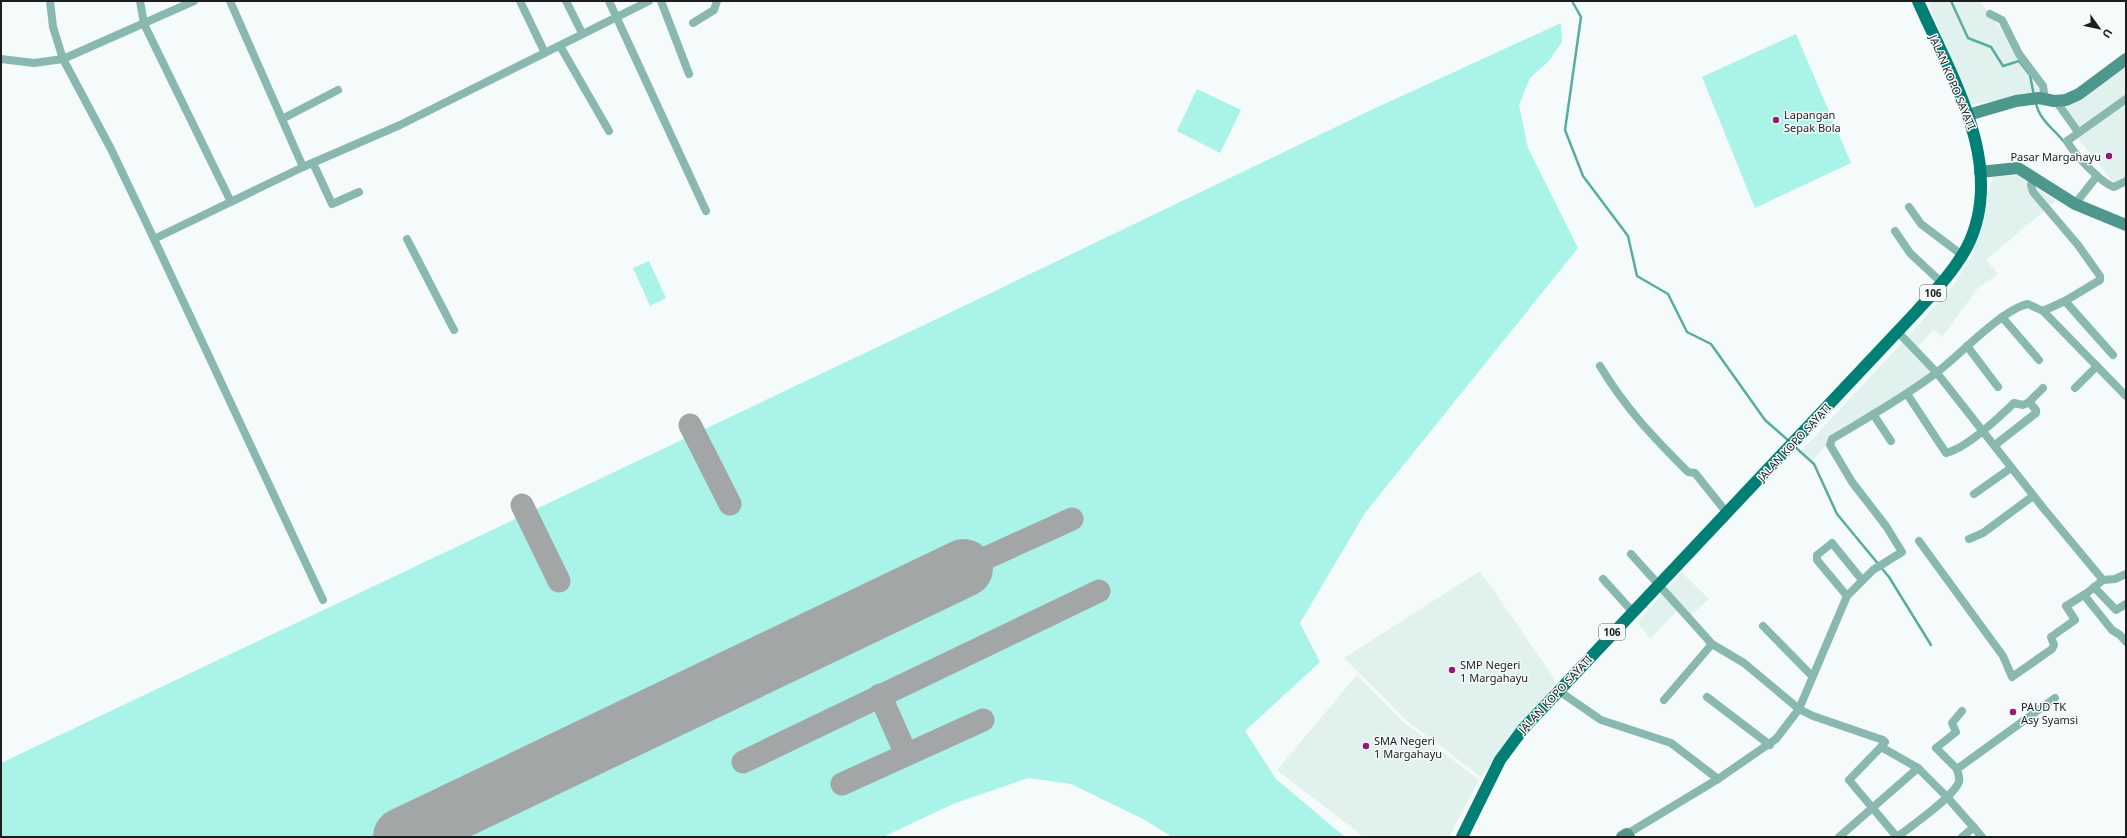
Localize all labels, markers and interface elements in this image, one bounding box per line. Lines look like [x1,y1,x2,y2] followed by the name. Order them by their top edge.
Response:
[2079,8,2119,48] north arrow
[2099,26,2116,41] text: U
[1926,31,1980,132] street label: JALAN KOPO SAYATI
[1784,107,1841,135] place label: Lapangan Sepak Bola
[1771,115,1781,125] marker: Lapangan Sepak Bola
[2010,149,2101,164] place label: Pasar Margahayu
[2104,151,2114,161] marker: Pasar Margahayu
[1920,285,1946,301] road number: 106
[1753,400,1834,485] street label: JALAN KOPO SAYATI
[1599,624,1625,640] road number: 106
[1514,652,1595,737] street label: JALAN KOPO SAYATI
[1460,657,1528,685] place label: SMP Negeri 1 Margahayu
[1447,665,1457,675] marker: SMP Negeri 1 Margahayu
[2021,699,2078,727] place label: PAUD TK Asy Syamsi
[2008,707,2018,717] marker: PAUD TK Asy Syamsi
[1374,733,1442,761] place label: SMA Negeri 1 Margahayu
[1361,741,1371,751] marker: SMA Negeri 1 Margahayu

